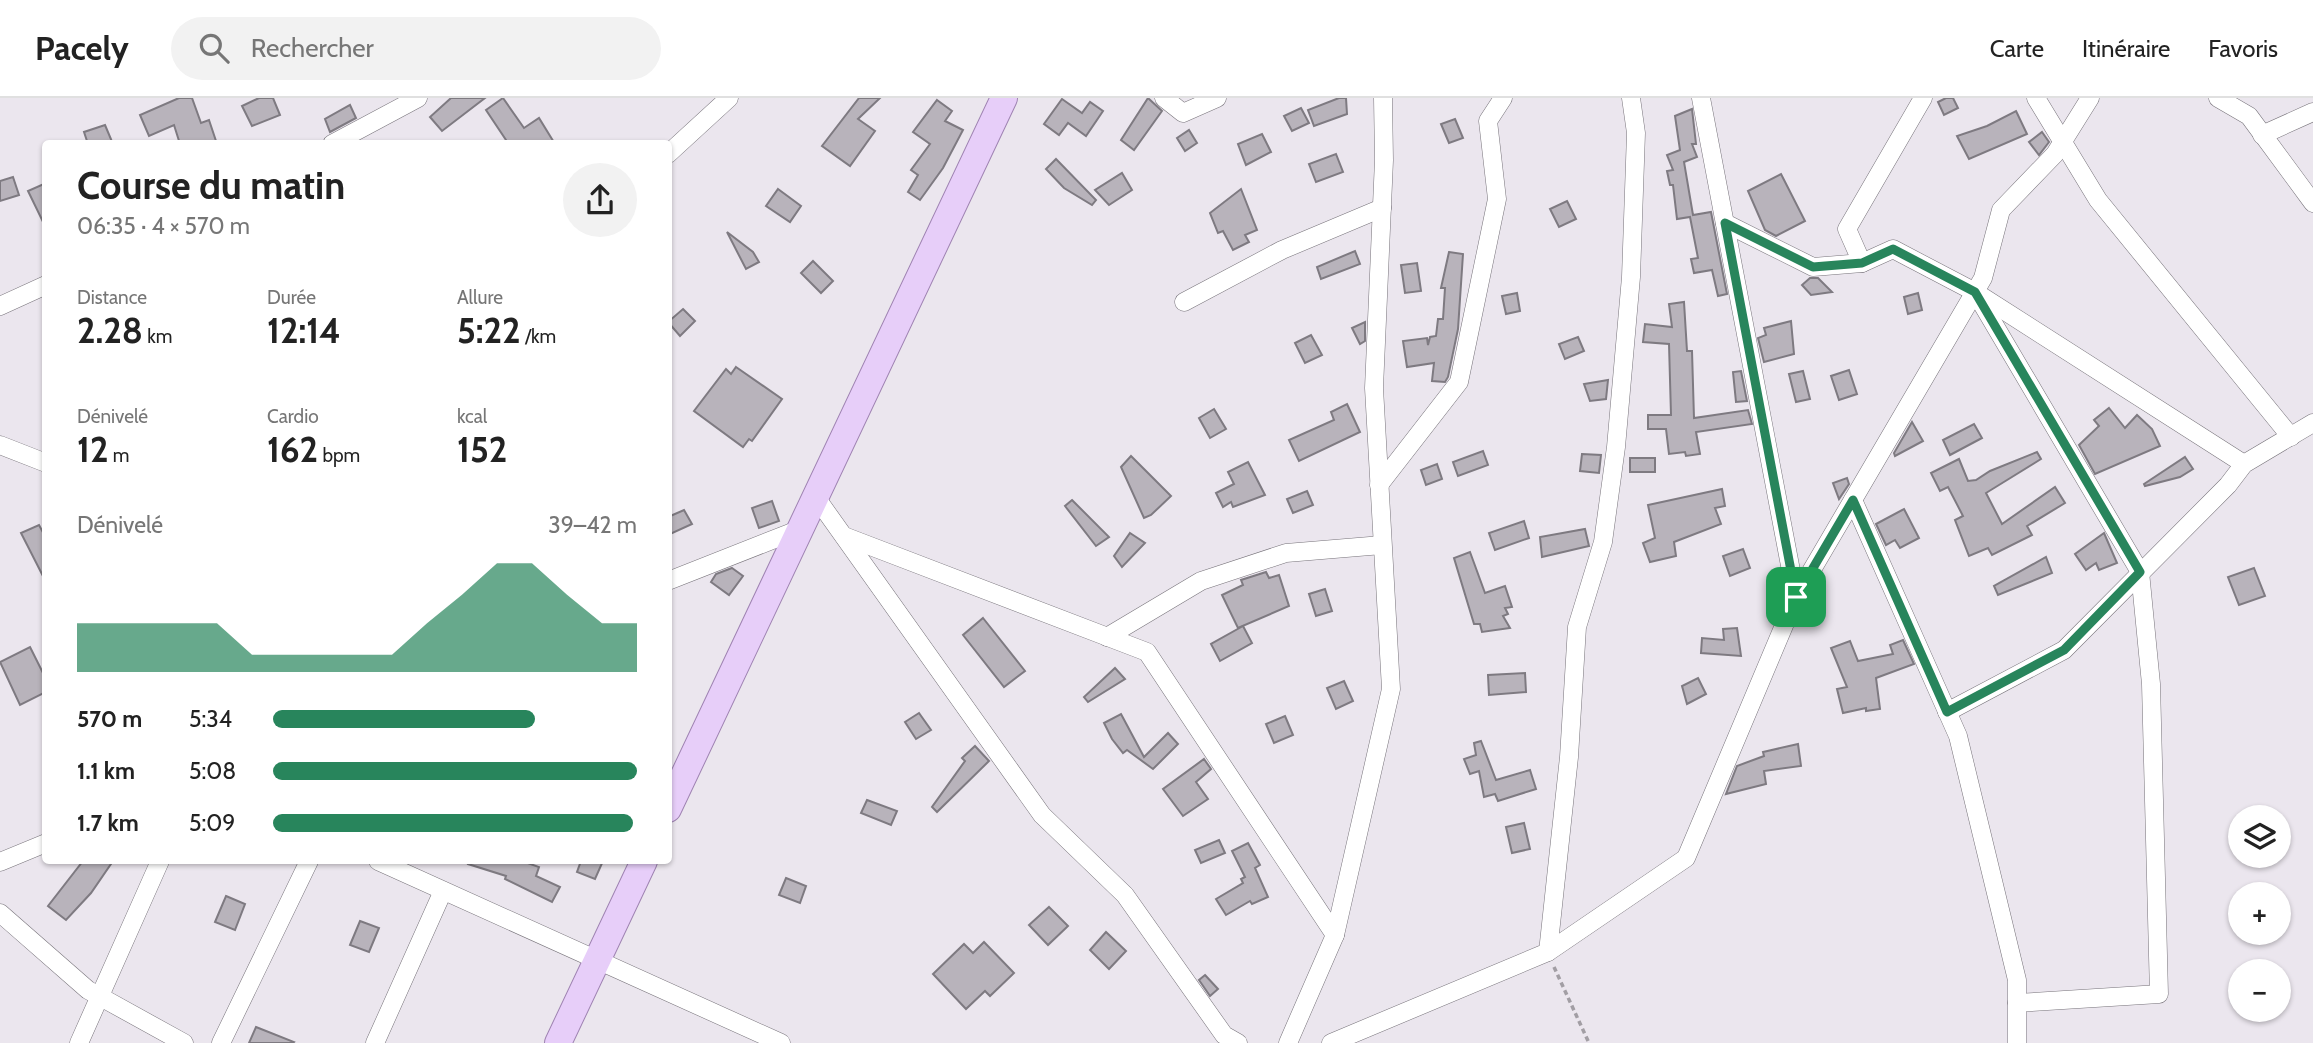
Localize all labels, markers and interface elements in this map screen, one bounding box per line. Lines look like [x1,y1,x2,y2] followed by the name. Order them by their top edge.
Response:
[171,17,661,80] search box
[35,28,129,68] text: Pacely
[195,29,233,67] icon: search
[251,32,374,64] text: Rechercher
[1990,34,2044,63] text: Carte
[2082,34,2170,63] text: Itinéraire
[2208,34,2278,63] text: Favoris
[77,162,345,209] text: Course du matin
[563,163,637,237] button: share
[77,212,250,240] text: 06:35 · 4 × 570 m
[77,286,147,309] text: Distance
[267,286,316,309] text: Durée
[457,286,503,309] text: Allure
[77,309,143,352] text: 2.28
[267,309,341,352] text: 12:14
[457,309,521,352] text: 5:22
[143,325,172,348] text: km
[521,325,556,348] text: /km
[77,405,148,428] text: Dénivelé
[267,405,319,428] text: Cardio
[457,405,487,428] text: kcal
[77,428,108,471] text: 12
[267,428,318,471] text: 162
[457,428,507,471] text: 152
[108,444,129,467] text: m
[318,444,360,467] text: bpm
[77,511,163,539] text: Dénivelé
[548,511,637,539] text: 39–42 m
[1766,567,1826,627] pin
[1777,578,1815,616] icon: arrive
[77,705,142,733] text: 570 m
[189,705,232,733] text: 5:34
[77,757,135,785] text: 1.1 km
[189,757,236,785] text: 5:08
[2228,805,2291,1022] map controls
[2228,805,2291,868] button: layers
[77,809,139,837] text: 1.7 km
[189,809,235,837] text: 5:09
[2228,882,2291,945] button: +
[2228,959,2291,1022] button: −

